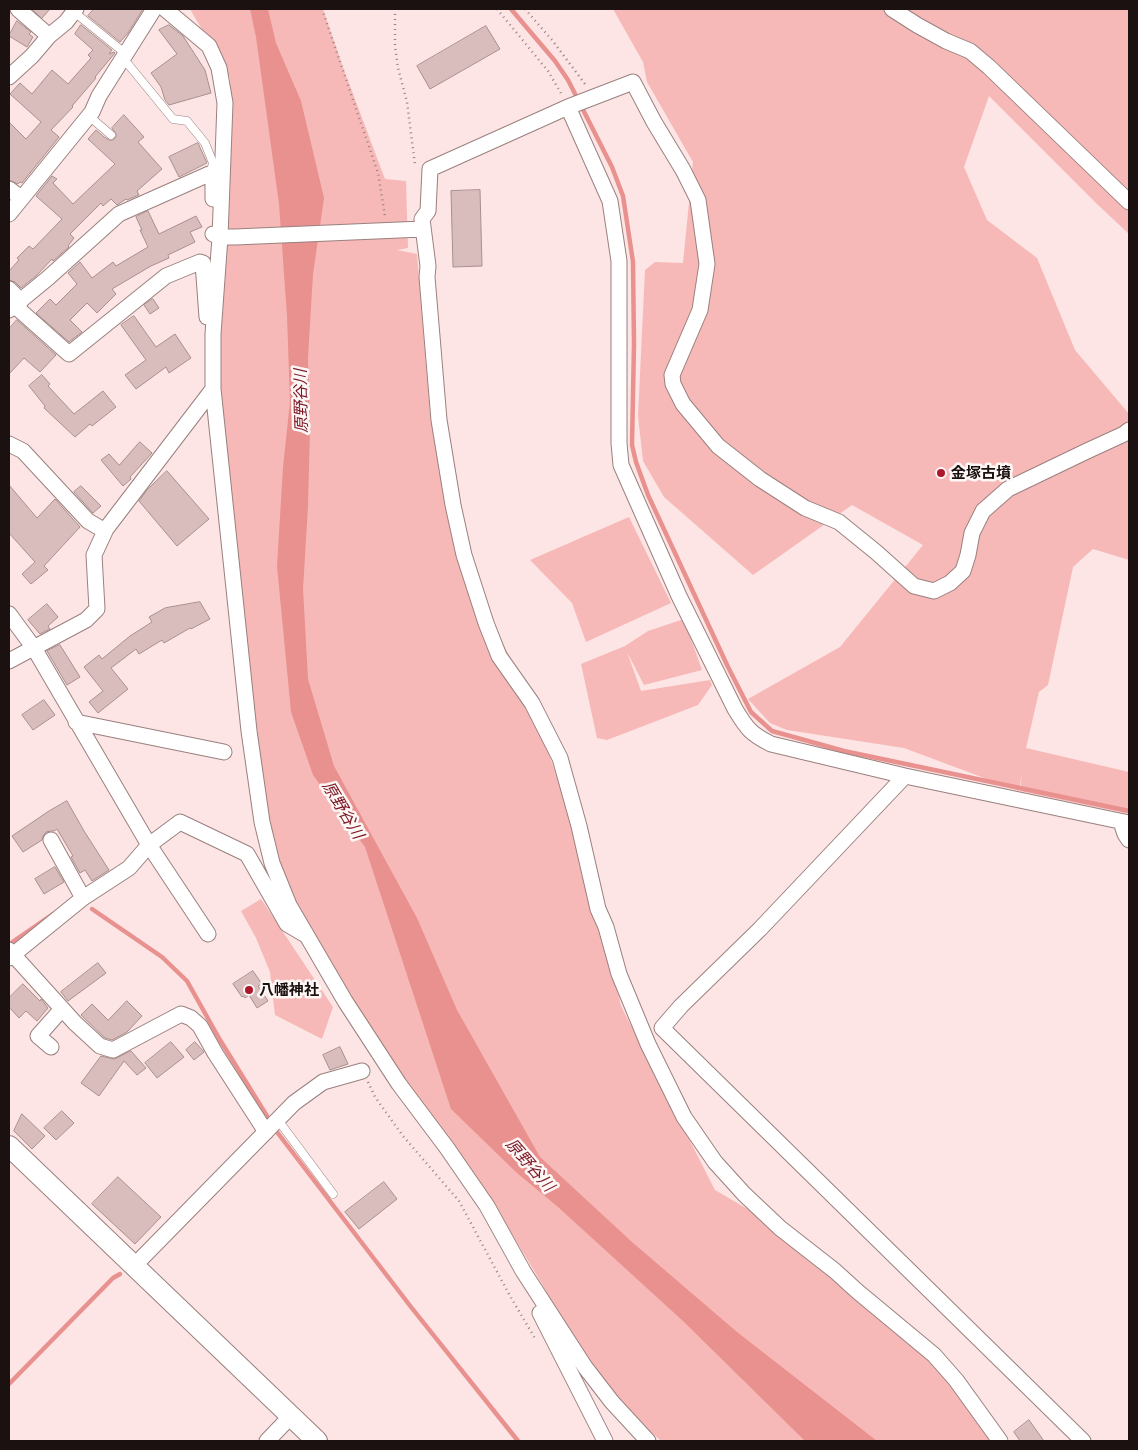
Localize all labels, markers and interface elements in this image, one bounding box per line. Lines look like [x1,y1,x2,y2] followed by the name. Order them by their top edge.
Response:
[291,369,311,433] water label: 原野谷川
[951,464,1011,482] place label: 金塚古墳
[935,467,947,479] marker: 金塚古墳
[318,778,368,842] water label: 原野谷川
[259,981,319,999] place label: 八幡神社
[243,984,255,996] marker: 八幡神社
[502,1135,558,1195] water label: 原野谷川

